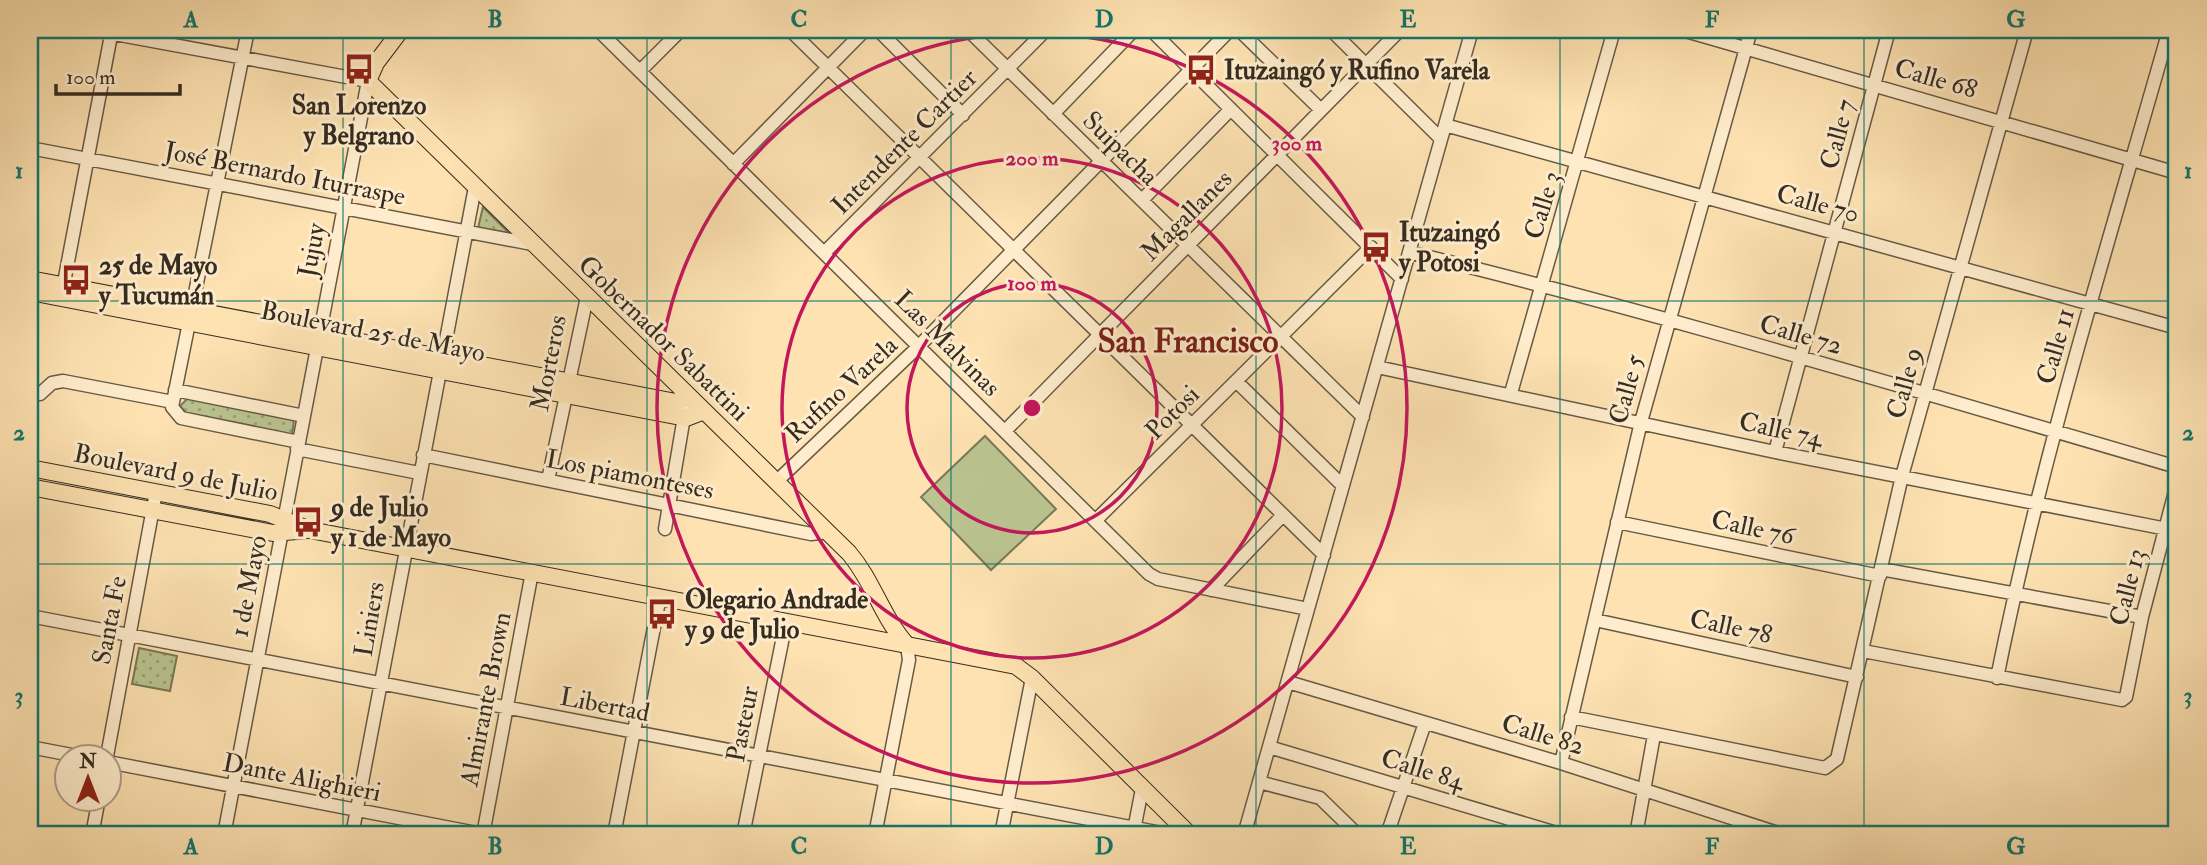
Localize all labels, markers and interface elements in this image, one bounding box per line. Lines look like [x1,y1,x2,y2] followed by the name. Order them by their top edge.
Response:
[183,5,199,34] text: A
[487,5,503,34] text: B
[791,5,807,34] text: C
[1095,5,1113,34] text: D
[1400,5,1417,34] text: E
[1705,5,1720,34] text: F
[2006,5,2026,34] text: G
[56,52,180,96] scale bar
[342,52,376,86] bus stop icon: San Lorenzo y Belgrano
[1891,52,1981,106] street label: Calle 68
[1184,53,1218,87] bus stop icon: Ituzaingó y Rufino Varela
[1224,55,1491,88] place label: Ituzaingó y Rufino Varela
[825,62,985,221] street label: Intendente Cartier
[66,64,116,91] text: 100 m
[292,90,427,153] place label: San Lorenzo y Belgrano
[1813,96,1863,173] street label: Calle 7
[1075,105,1165,194] street label: Suipacha
[1272,130,1323,157] text: 300 m
[160,135,408,214] street label: José Bernardo Iturraspe
[1006,145,1059,172] text: 200 m
[15,156,23,185] text: 1
[2184,156,2192,185] text: 1
[1134,163,1239,268] street label: Magallanes
[1518,168,1568,243] street label: Calle 3
[1773,178,1863,230] street label: Calle 70
[1398,217,1500,280] place label: Ituzaingó y Potosi
[291,220,333,281] street label: Jujuy
[1359,230,1393,264] bus stop icon: Ituzaingó y Potosi
[571,249,755,428] street label: Gobernador Sabattini
[98,250,218,313] place label: 25 de Mayo y Tucumán
[59,263,93,297] bus stop icon: 25 de Mayo y Tucumán
[1007,270,1058,297] text: 100 m
[887,284,1007,404] street label: Las Malvinas
[258,294,488,369] street label: Boulevard 25 de Mayo
[2030,304,2082,388] street label: Calle 11
[1756,308,1846,362] street label: Calle 72
[524,312,574,414] street label: Morteros
[1097,321,1279,362] district label: San Francisco
[779,329,905,450] street label: Rufino Varela
[1880,344,1930,422] street label: Calle 9
[1602,350,1652,428] street label: Calle 5
[1139,379,1207,447] street label: Potosi
[1020,396,1044,420] centre of rings
[1736,406,1826,455] street label: Calle 74
[13,418,25,447] text: 2
[2182,418,2194,447] text: 2
[71,437,281,508] street label: Boulevard 9 de Julio
[543,443,717,508] street label: Los piamonteses
[328,492,451,555] place label: 9 de Julio y 1 de Mayo
[1708,504,1799,553] street label: Calle 76
[291,505,325,539] bus stop icon: 9 de Julio y 1 de Mayo
[223,533,275,640] street label: 1 de Mayo
[2103,545,2153,629] street label: Calle 13
[86,573,134,667] street label: Santa Fe
[348,579,392,659] street label: Liniers
[684,584,868,647] place label: Olegario Andrade y 9 de Julio
[645,597,679,631] bus stop icon: Olegario Andrade y 9 de Julio
[1687,603,1775,651] street label: Calle 78
[453,609,519,790] street label: Almirante Brown
[15,681,23,710] text: 3
[557,681,653,729] street label: Libertad
[2184,681,2192,710] text: 3
[720,683,766,765] street label: Pasteur
[1498,707,1588,763] street label: Calle 82
[52,742,122,812] north arrow
[1377,742,1469,798] street label: Calle 84
[220,747,384,809] street label: Dante Alighieri
[78,750,97,774] text: N
[183,832,199,861] text: A
[487,832,503,861] text: B
[791,832,807,861] text: C
[1095,832,1113,861] text: D
[1400,832,1417,861] text: E
[1705,832,1720,861] text: F
[2006,832,2026,861] text: G

